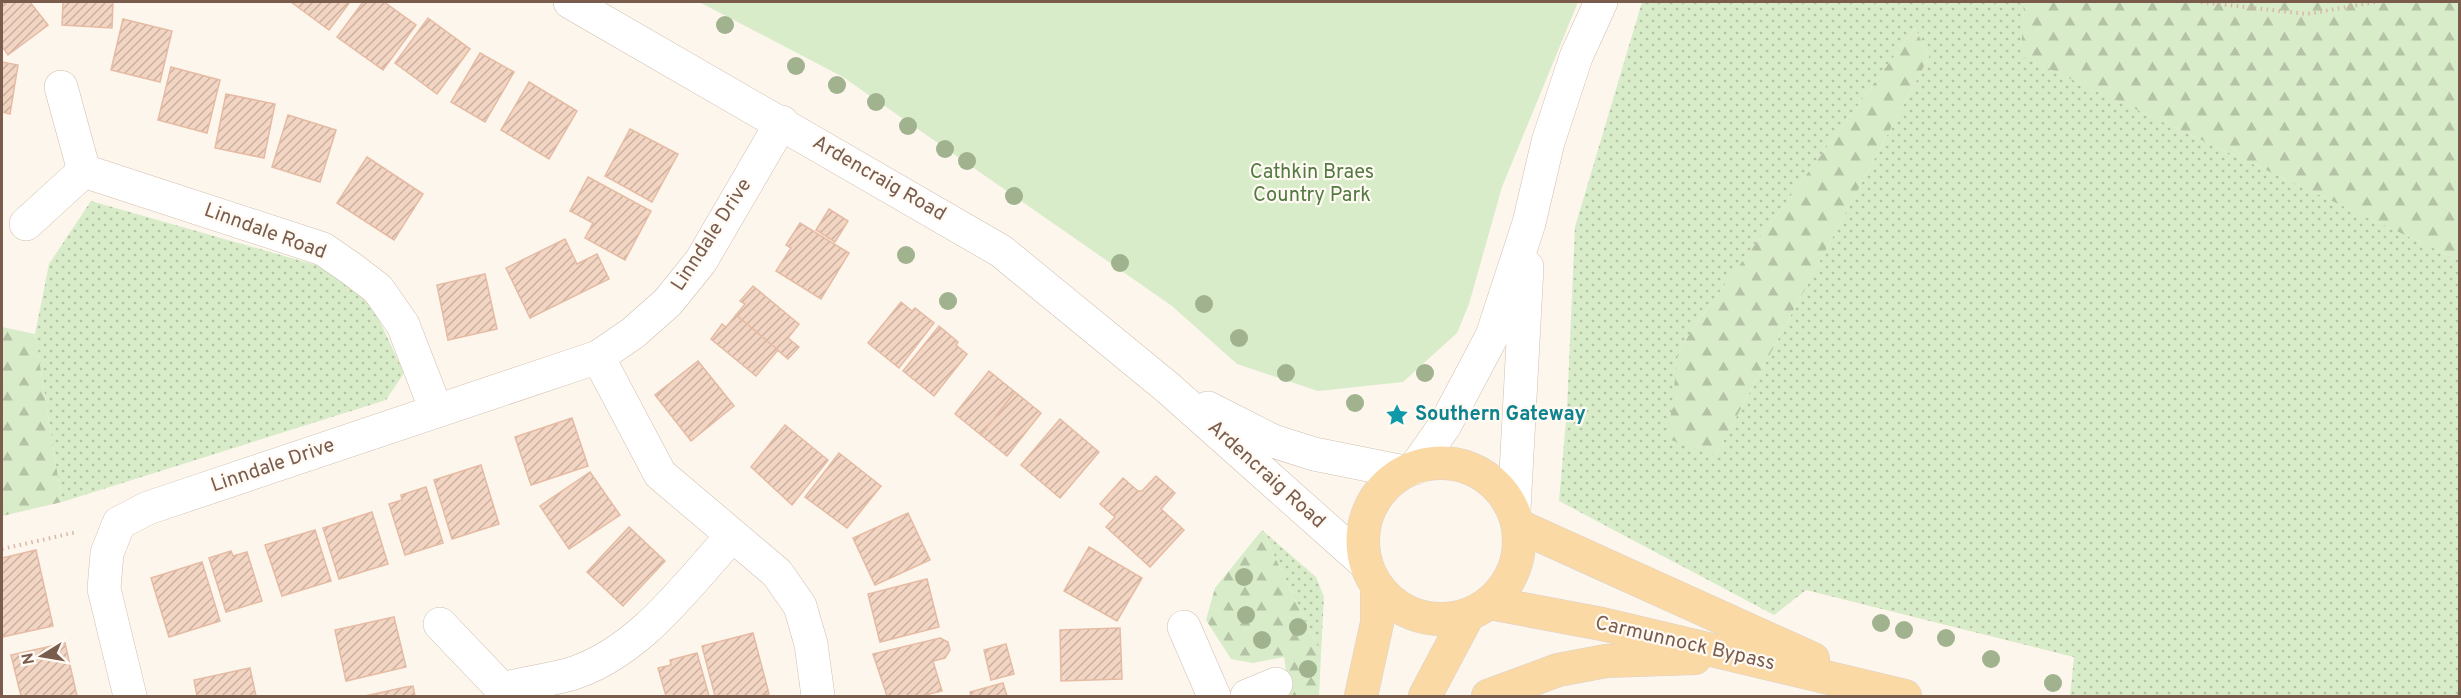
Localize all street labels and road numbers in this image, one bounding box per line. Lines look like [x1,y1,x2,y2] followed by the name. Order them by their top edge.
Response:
[808,130,950,228] street label: Ardencraig Road
[666,174,758,296] street label: Linndale Drive
[200,198,330,266] street label: Linndale Road
[1202,415,1330,535] street label: Ardencraig Road
[208,433,338,499] street label: Linndale Drive
[1593,611,1777,677] street label: Carmunnock Bypass

